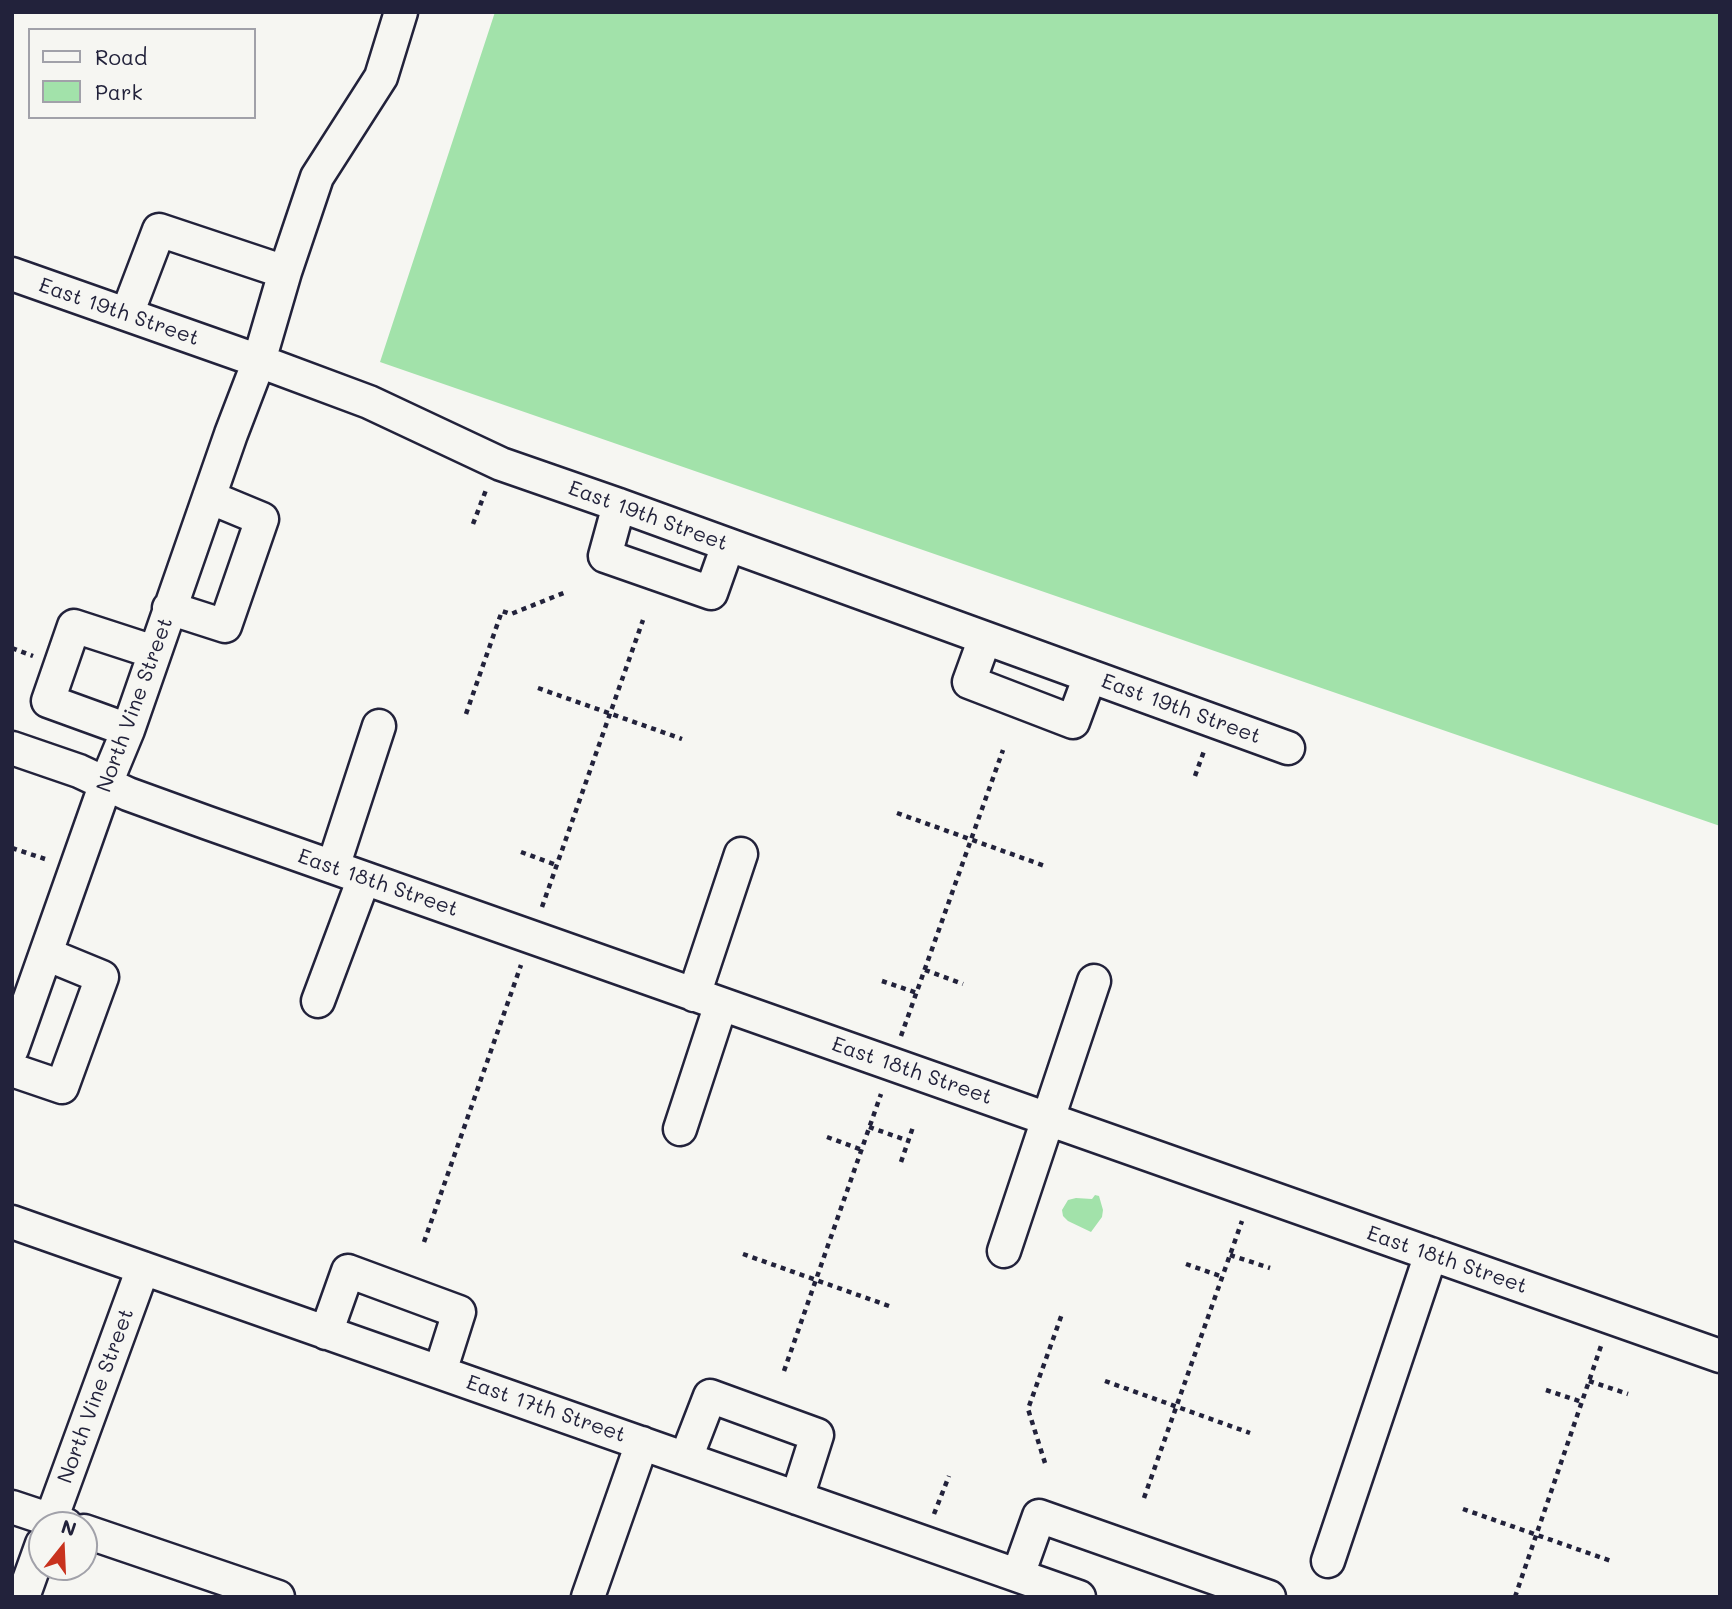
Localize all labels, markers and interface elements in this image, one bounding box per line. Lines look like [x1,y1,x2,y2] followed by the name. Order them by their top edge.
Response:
[28,28,256,119] legend
[95,43,147,70] text: Road
[95,78,143,105] text: Park
[36,273,202,351] street label: East 19th Street
[565,475,731,557] street label: East 19th Street
[92,614,178,796] street label: North Vine Street
[1098,668,1264,750] street label: East 19th Street
[294,844,462,922] street label: East 18th Street
[828,1032,996,1110] street label: East 18th Street
[1363,1221,1531,1299] street label: East 18th Street
[53,1305,139,1487] street label: North Vine Street
[463,1370,629,1448] street label: East 17th Street
[28,1511,98,1581] north arrow
[58,1513,80,1542] text: N

